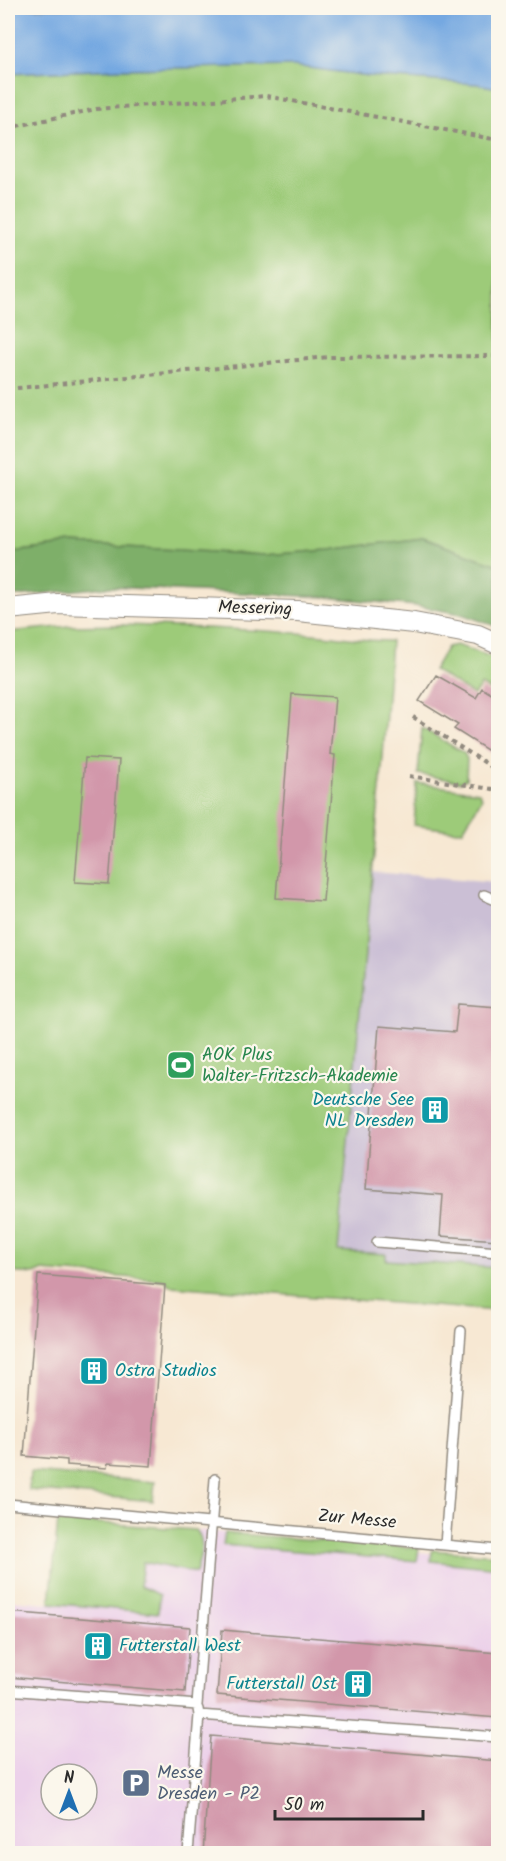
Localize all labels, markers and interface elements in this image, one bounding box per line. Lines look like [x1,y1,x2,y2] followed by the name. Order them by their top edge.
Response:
[217,593,293,625] street label: Messering
[202,1041,398,1091] place label: AOK Plus Walter-Fritzsch-Akademie
[165,1049,197,1081] sports icon: AOK Plus Walter-Fritzsch-Akademie
[312,1086,414,1136] place label: Deutsche See NL Dresden
[419,1094,451,1126] building icon: Deutsche See NL Dresden
[78,1355,110,1387] building icon: Ostra Studios
[115,1357,217,1386] place label: Ostra Studios
[317,1502,397,1538] street label: Zur Messe
[82,1630,114,1662] building icon: Futterstall West
[119,1632,242,1661] place label: Futterstall West
[342,1668,374,1700] building icon: Futterstall Ost
[226,1670,338,1699] place label: Futterstall Ost
[157,1759,260,1809] place label: Messe Dresden - P2
[39,1762,99,1822] north arrow
[64,1766,74,1791] text: N
[120,1767,152,1799] parking icon: Messe Dresden - P2
[275,1783,424,1821] scale bar
[284,1791,324,1820] text: 50 m

